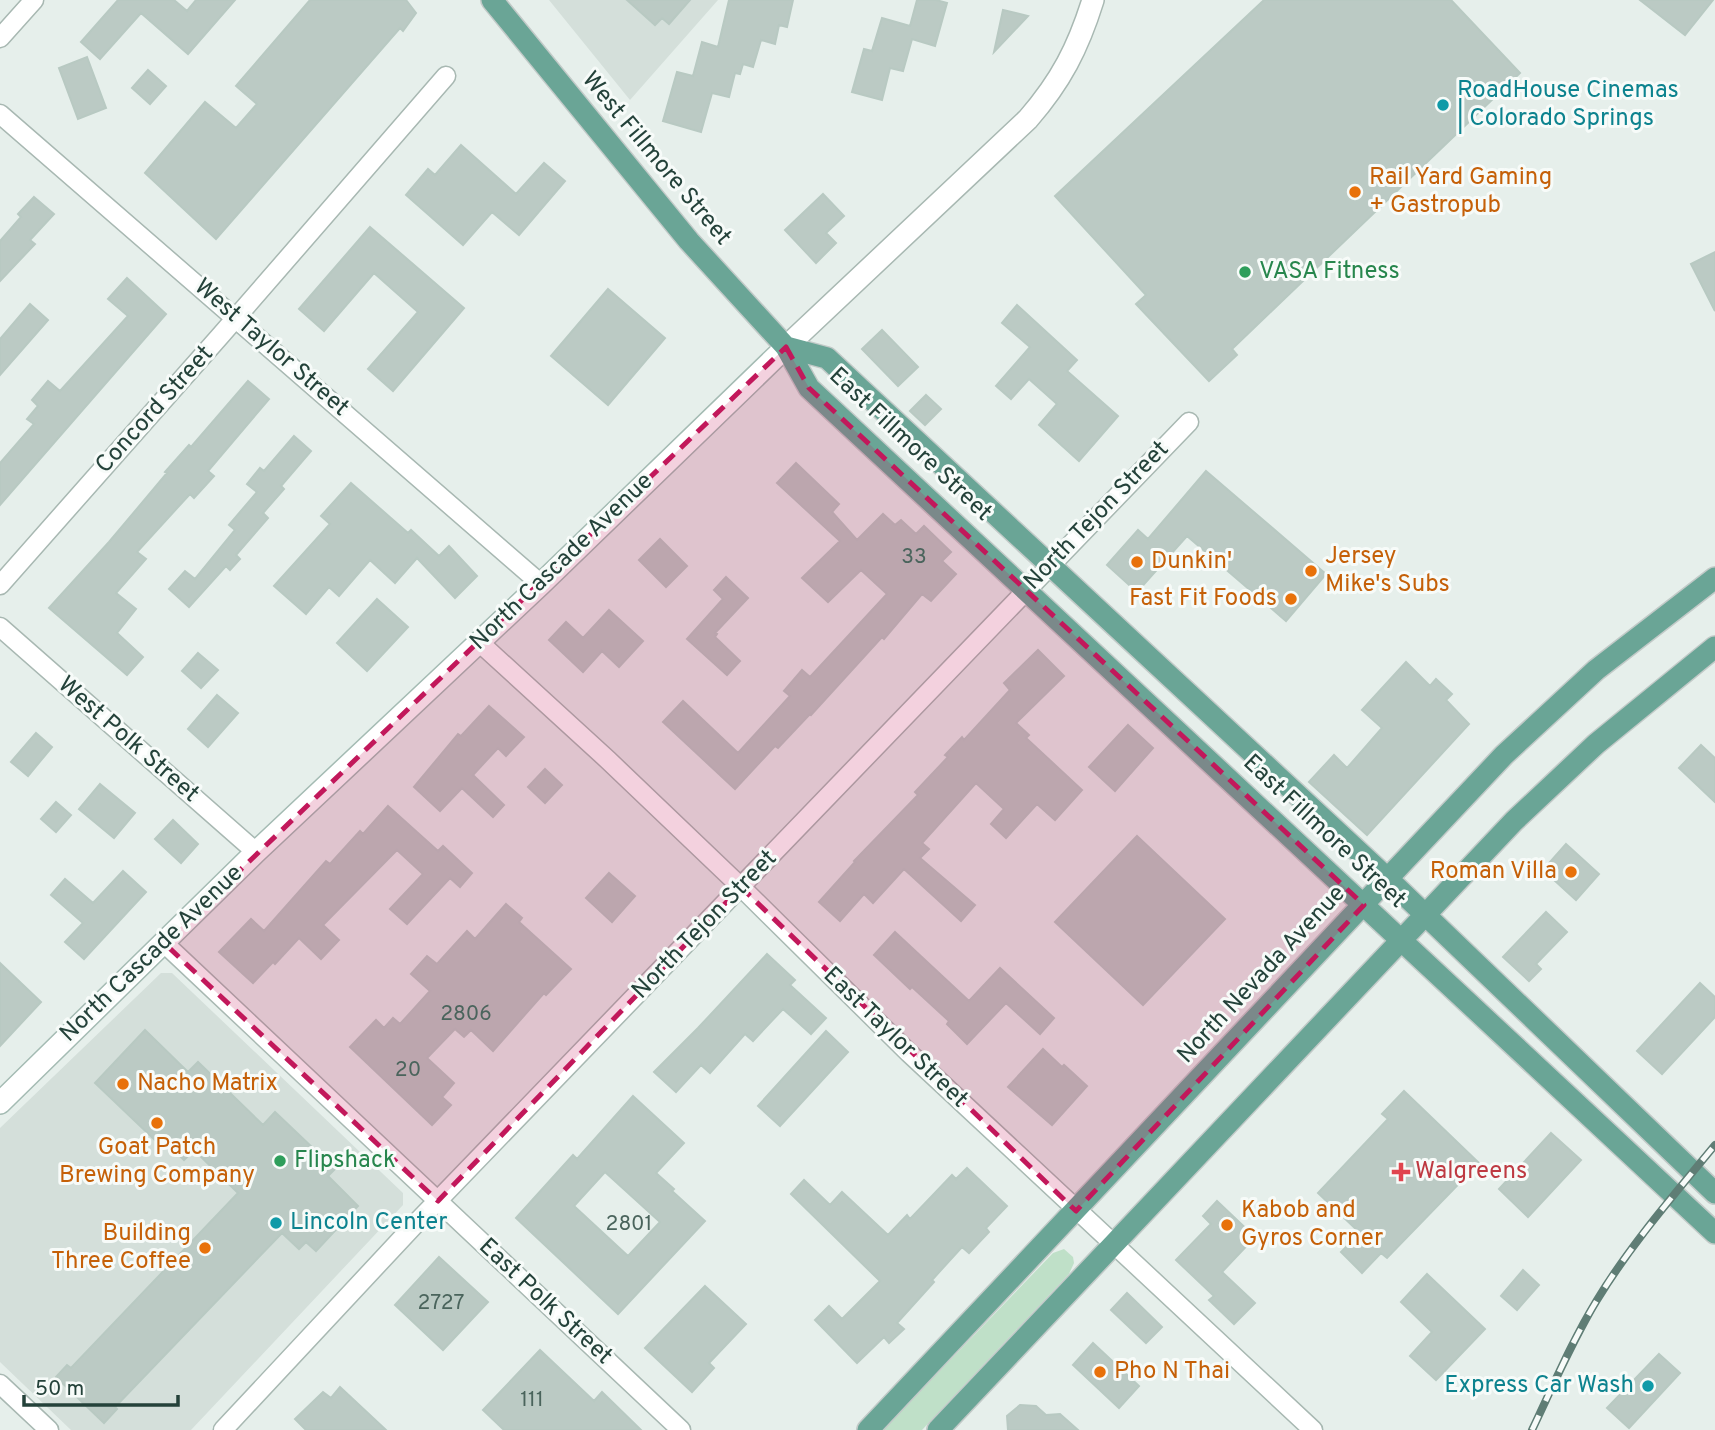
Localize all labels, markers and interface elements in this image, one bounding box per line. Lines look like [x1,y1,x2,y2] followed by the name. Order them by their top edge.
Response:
[575,66,737,252] street label: West Fillmore Street
[1457,76,1679,134] place label: RoadHouse Cinemas | Colorado Springs
[1435,97,1451,113] marker: RoadHouse Cinemas | Colorado Springs
[1369,163,1552,221] place label: Rail Yard Gaming + Gastropub
[1347,184,1363,200] marker: Rail Yard Gaming + Gastropub
[1259,257,1400,287] place label: VASA Fitness
[1237,264,1253,280] marker: VASA Fitness
[187,273,355,423] street label: West Taylor Street
[90,340,220,480] street label: Concord Street
[822,362,998,528] street label: East Fillmore Street
[1018,435,1176,597] street label: North Tejon Street
[464,467,660,657] street label: North Cascade Avenue
[1325,542,1450,600] place label: Jersey Mike's Subs
[901,544,927,571] house number: 33
[1151,547,1232,577] place label: Dunkin'
[1129,554,1145,570] marker: Dunkin'
[1303,563,1319,579] marker: Jersey Mike's Subs
[1129,584,1277,614] place label: Fast Fit Foods
[1283,591,1299,607] marker: Fast Fit Foods
[51,670,205,810] street label: West Polk Street
[1236,749,1412,915] street label: East Fillmore Street
[626,844,784,1006] street label: North Tejon Street
[1430,857,1557,887] place label: Roman Villa
[54,859,250,1049] street label: North Cascade Avenue
[1563,864,1579,880] marker: Roman Villa
[1172,880,1352,1070] street label: North Nevada Avenue
[816,961,974,1115] street label: East Taylor Street
[440,1001,492,1028] house number: 2806
[395,1057,421,1084] house number: 20
[137,1069,278,1099] place label: Nacho Matrix
[115,1076,131,1092] marker: Nacho Matrix
[149,1115,165,1131] marker: Goat Patch Brewing Company
[59,1133,255,1191] place label: Goat Patch Brewing Company
[294,1146,396,1176] place label: Flipshack
[272,1153,288,1169] marker: Flipshack
[1415,1157,1527,1187] place label: Walgreens
[1393,1164,1409,1180] marker: Walgreens
[1241,1196,1383,1254] place label: Kabob and Gyros Corner
[290,1208,448,1238] place label: Lincoln Center
[606,1211,652,1238] house number: 2801
[268,1215,284,1231] marker: Lincoln Center
[1219,1217,1235,1233] marker: Kabob and Gyros Corner
[51,1219,191,1277] place label: Building Three Coffee
[472,1232,618,1372] street label: East Polk Street
[197,1240,213,1256] marker: Building Three Coffee
[418,1290,464,1317] house number: 2727
[1114,1357,1230,1387] place label: Pho N Thai
[24,1364,178,1408] scale bar
[1092,1364,1108,1380] marker: Pho N Thai
[1444,1371,1634,1401] place label: Express Car Wash
[35,1376,84,1403] text: 50 m
[1640,1378,1656,1394] marker: Express Car Wash
[520,1387,544,1414] house number: 111

